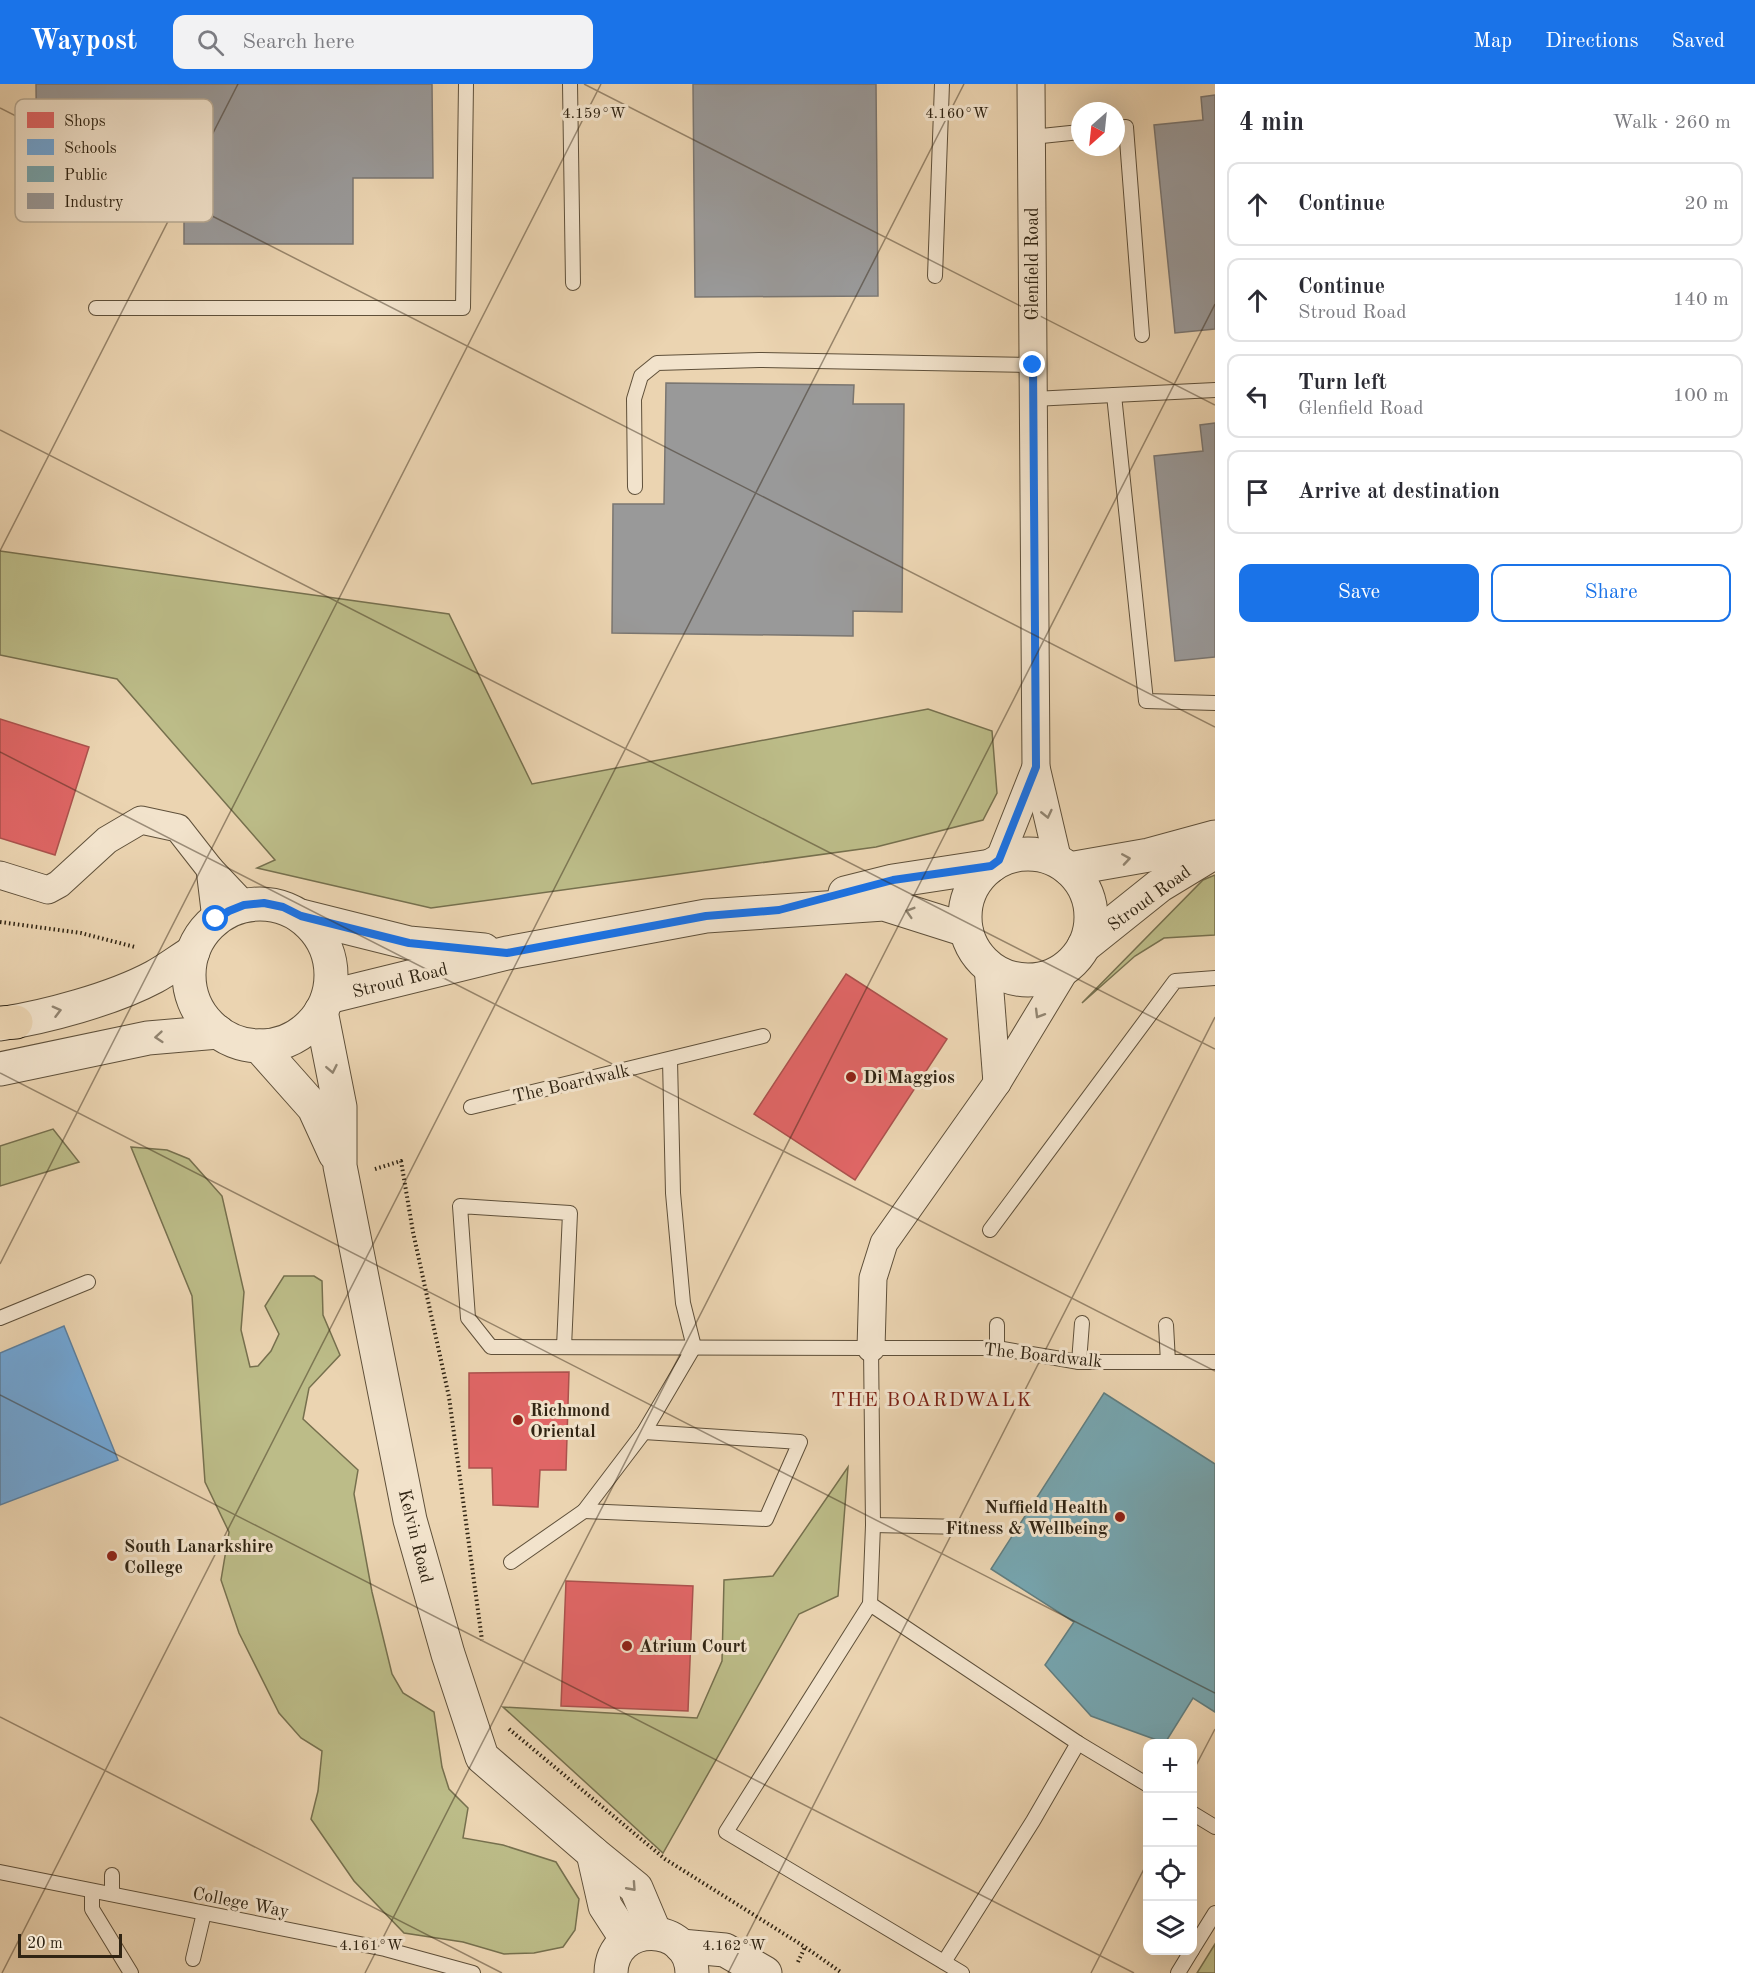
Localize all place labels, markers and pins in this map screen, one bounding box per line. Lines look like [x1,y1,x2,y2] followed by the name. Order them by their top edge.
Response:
[863,1069,955,1087] place label: Di Maggios
[844,1070,858,1084] marker: Di Maggios
[530,1402,610,1441] place label: Richmond Oriental
[511,1413,525,1427] marker: Richmond Oriental
[945,1499,1108,1538] place label: Nuffield Health Fitness & Wellbeing
[1113,1510,1127,1524] marker: Nuffield Health Fitness & Wellbeing
[124,1538,274,1577] place label: South Lanarkshire College
[105,1549,119,1563] marker: South Lanarkshire College
[639,1638,747,1656] place label: Atrium Court
[620,1639,634,1653] marker: Atrium Court

